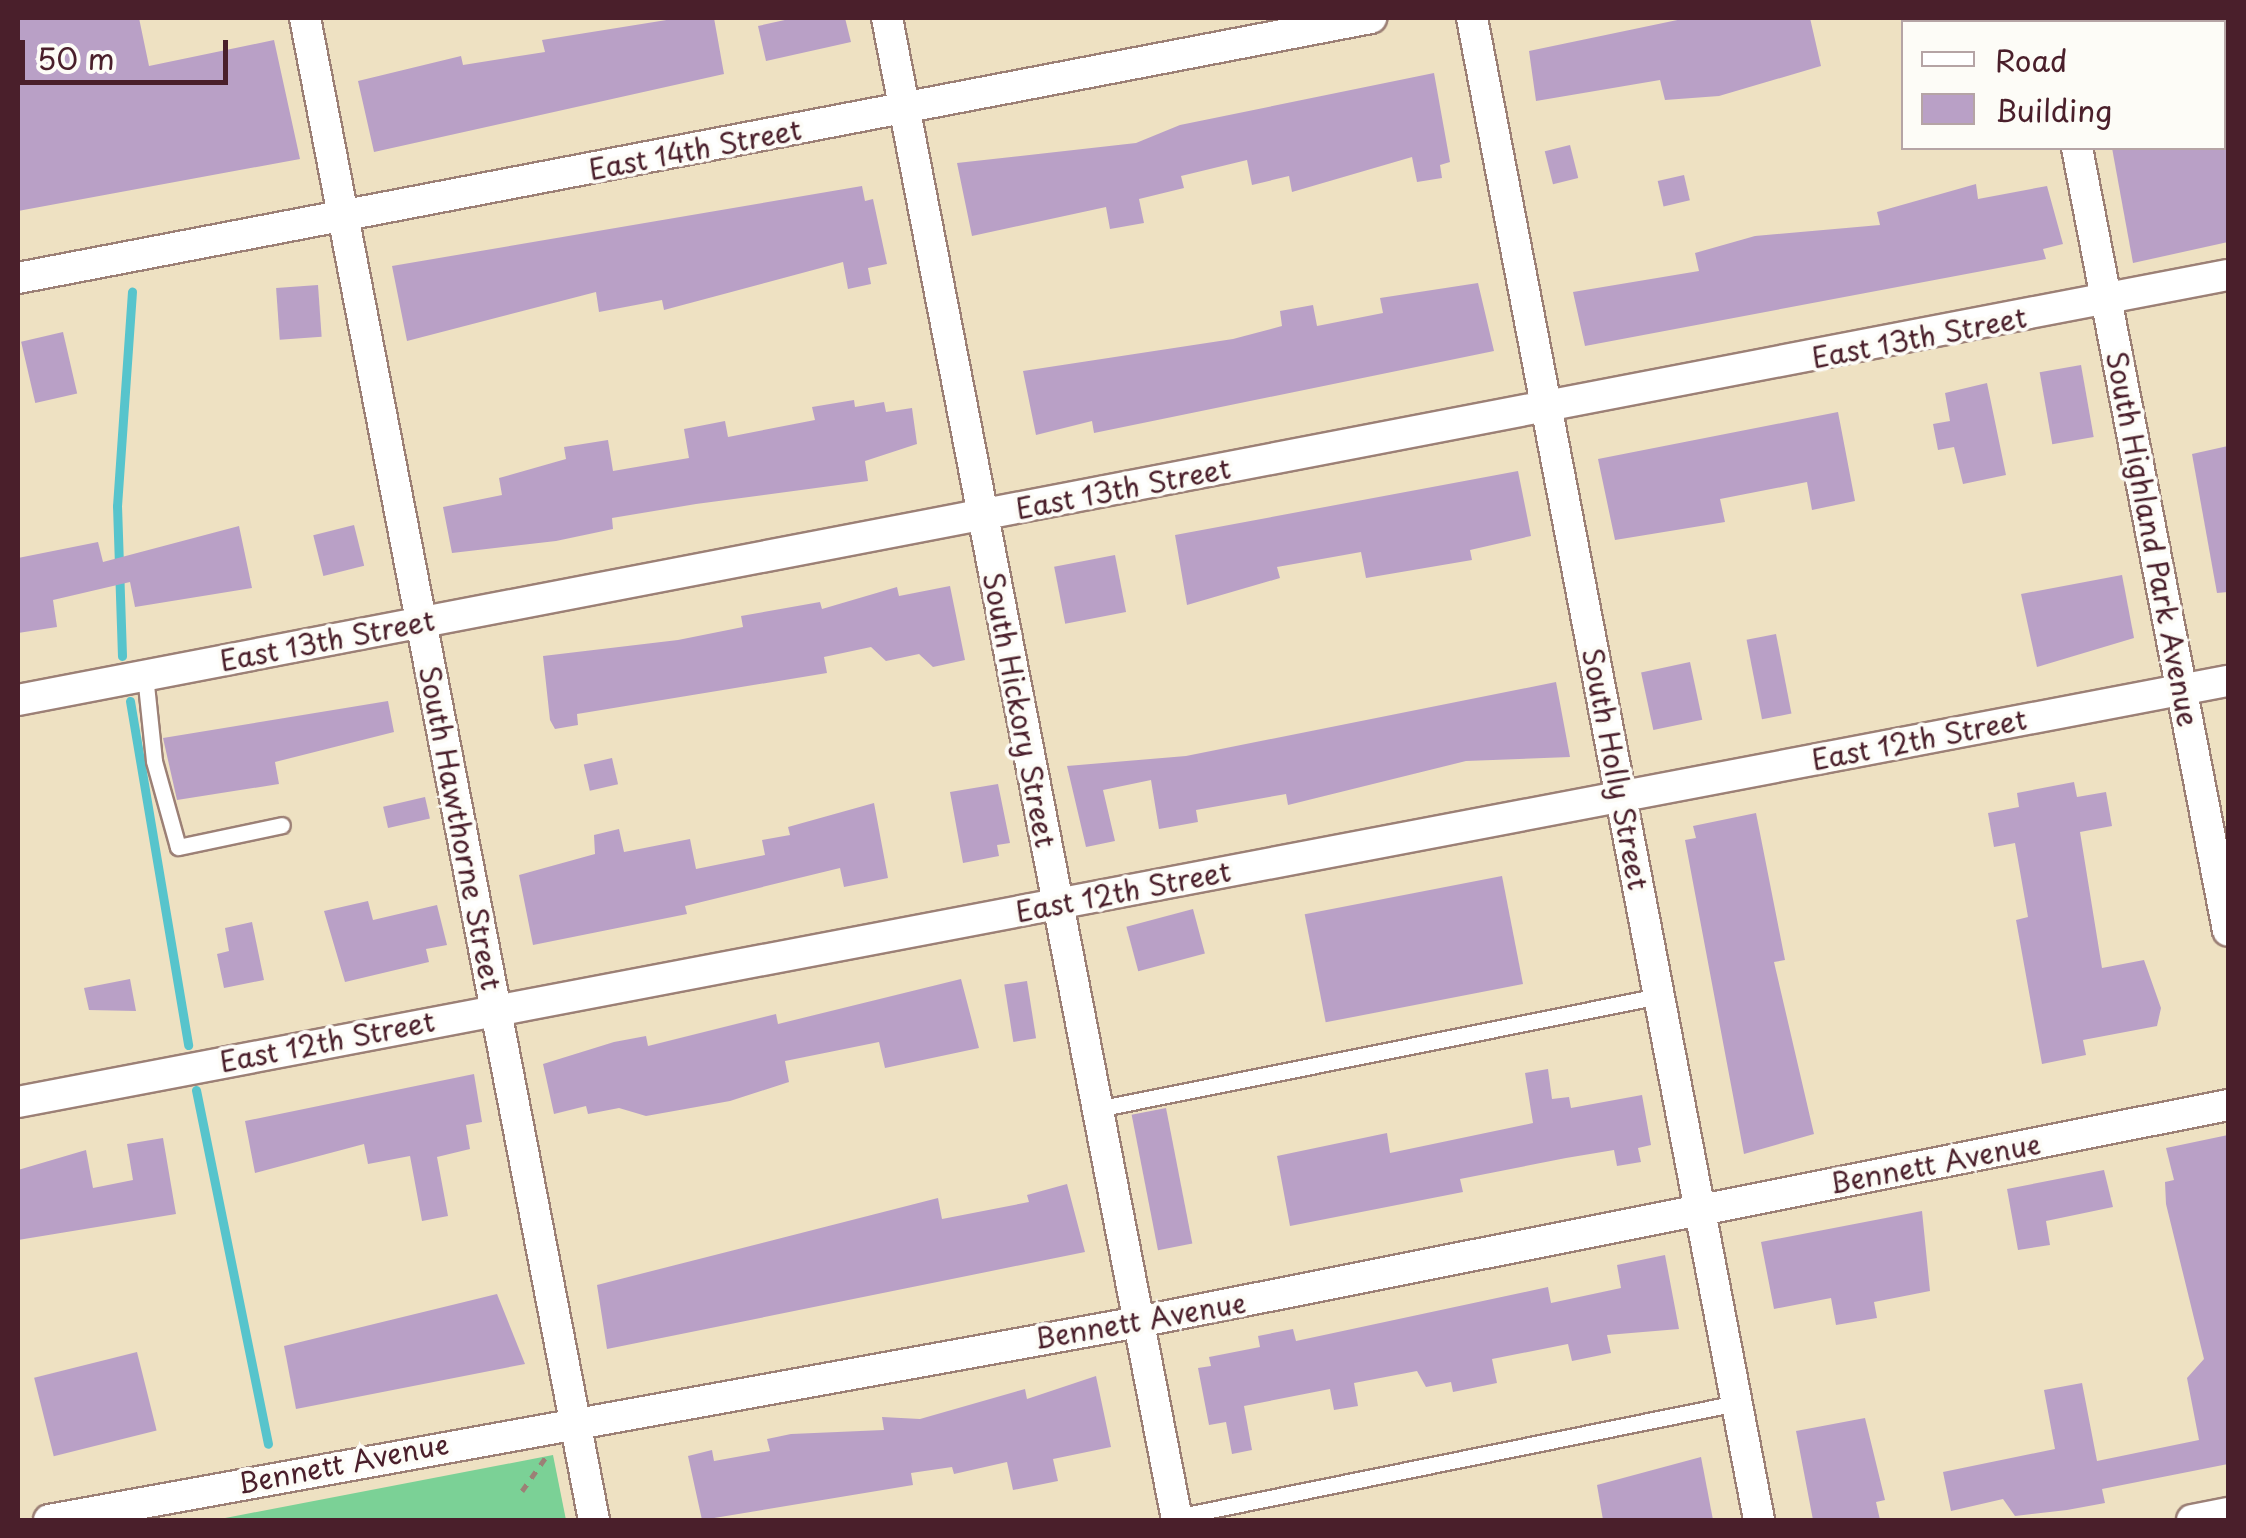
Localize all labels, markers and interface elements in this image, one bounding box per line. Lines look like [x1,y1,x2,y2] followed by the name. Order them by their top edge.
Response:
[25,20,232,82] scale bar
[1901,20,2226,150] legend
[37,35,115,80] text: 50 m
[1995,37,2068,82] text: Road
[1995,87,2112,132] text: Building
[585,112,805,186] street label: East 14th Street
[1809,300,2029,374] street label: East 13th Street
[2100,347,2206,731] street label: South Highland Park Avenue
[1013,451,1233,525] street label: East 13th Street
[977,568,1063,852] street label: South Hickory Street
[217,603,437,677] street label: East 13th Street
[1576,644,1656,894] street label: South Holly Street
[413,662,509,994] street label: South Hawthorne Street
[1808,702,2030,776] street label: East 12th Street
[1012,854,1234,928] street label: East 12th Street
[216,1004,438,1078] street label: East 12th Street
[1828,1126,2042,1200] street label: Bennett Avenue
[1033,1285,1247,1355] street label: Bennett Avenue
[236,1426,450,1500] street label: Bennett Avenue

